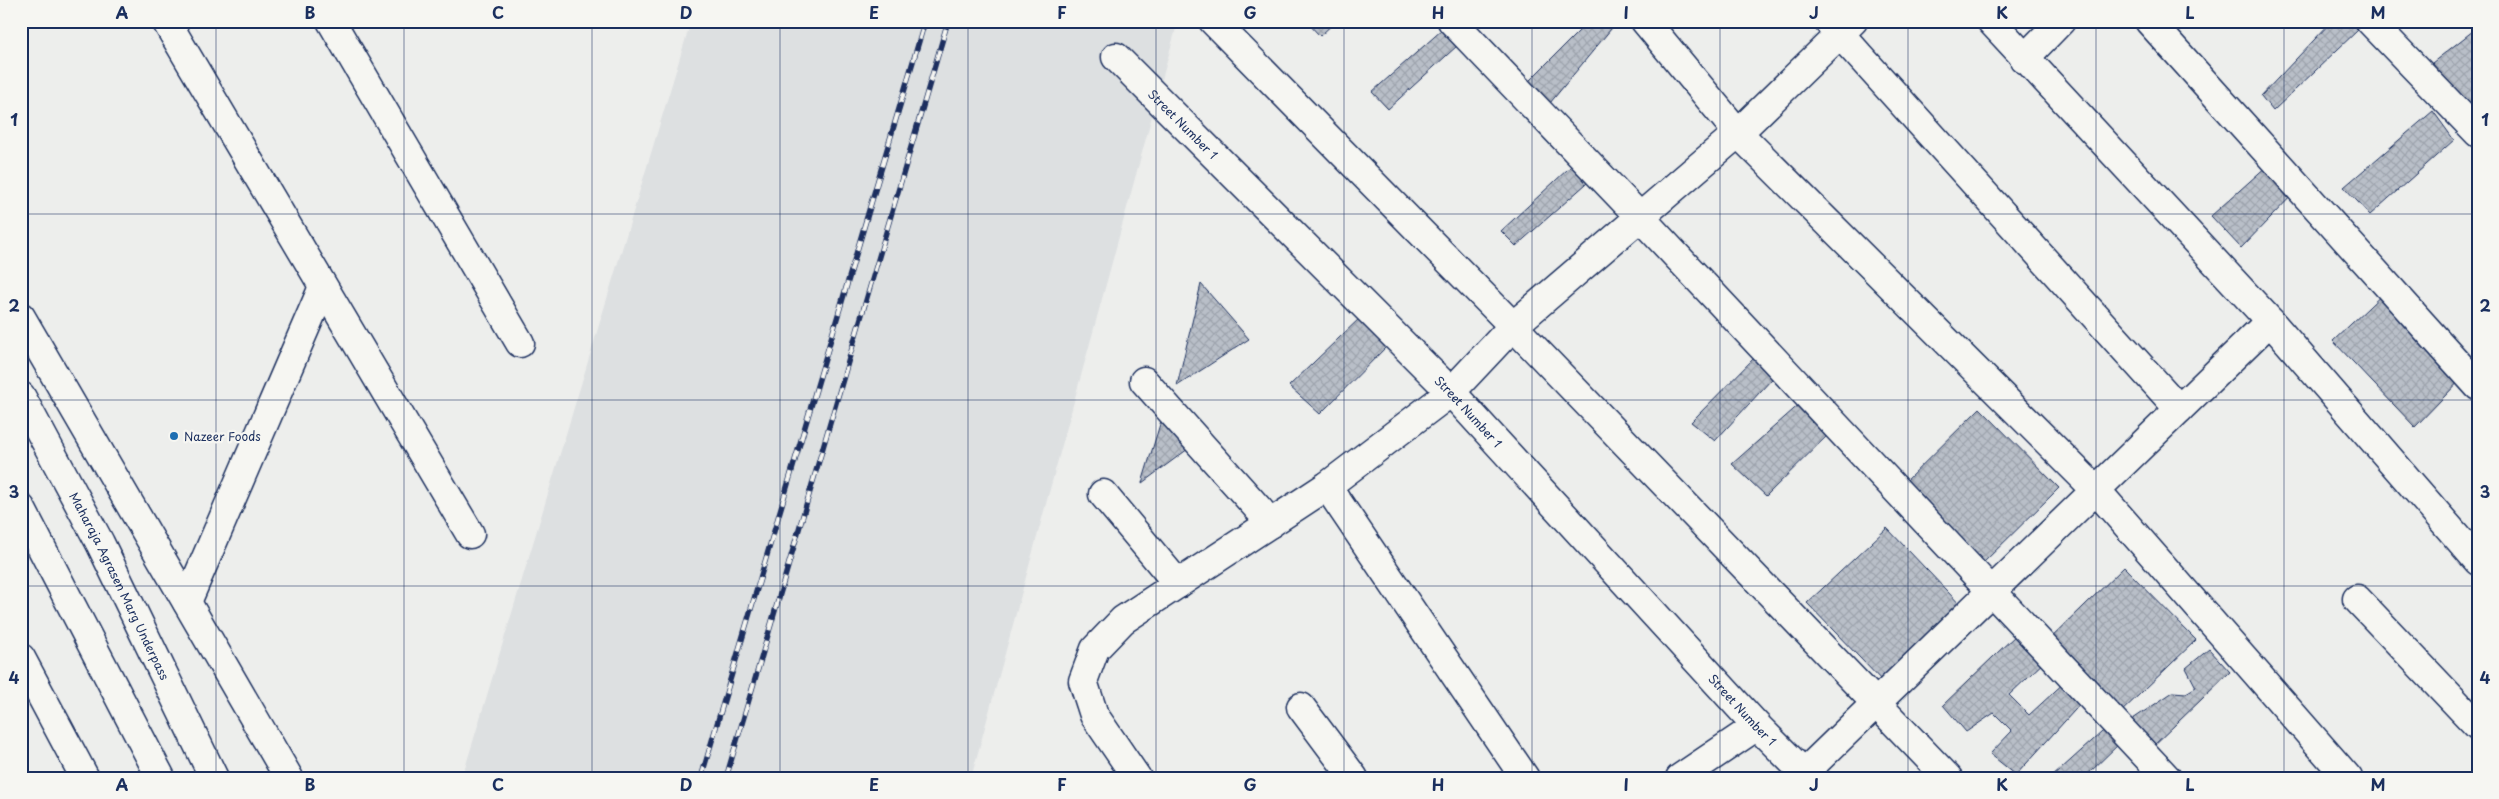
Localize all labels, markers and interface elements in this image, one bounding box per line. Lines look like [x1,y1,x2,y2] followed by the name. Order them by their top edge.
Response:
[116,0,129,24] text: A
[305,0,316,24] text: B
[492,0,504,24] text: C
[680,0,692,24] text: D
[869,0,879,24] text: E
[1057,0,1067,24] text: F
[1243,0,1257,24] text: G
[1432,0,1444,24] text: H
[1623,0,1629,24] text: I
[1809,0,1819,24] text: J
[1996,0,2008,24] text: K
[2185,0,2195,24] text: L
[2370,0,2386,24] text: M
[1144,85,1222,163] street label: Street Number 1
[10,107,18,131] text: 1
[2481,107,2489,131] text: 1
[8,293,20,317] text: 2
[2479,293,2491,317] text: 2
[1431,372,1507,451] street label: Street Number 1
[184,427,261,445] place label: Nazeer Foods
[168,430,180,442] marker: Nazeer Foods
[9,479,19,503] text: 3
[2480,479,2490,503] text: 3
[65,489,174,683] street label: Maharaja Agrasen Marg Underpass
[9,665,20,689] text: 4
[2480,665,2491,689] text: 4
[1705,670,1781,750] street label: Street Number 1
[116,772,129,796] text: A
[305,772,316,796] text: B
[492,772,504,796] text: C
[680,772,692,796] text: D
[869,772,879,796] text: E
[1057,772,1067,796] text: F
[1243,772,1257,796] text: G
[1432,772,1444,796] text: H
[1623,772,1629,796] text: I
[1809,772,1819,796] text: J
[1996,772,2008,796] text: K
[2185,772,2195,796] text: L
[2370,772,2386,796] text: M

